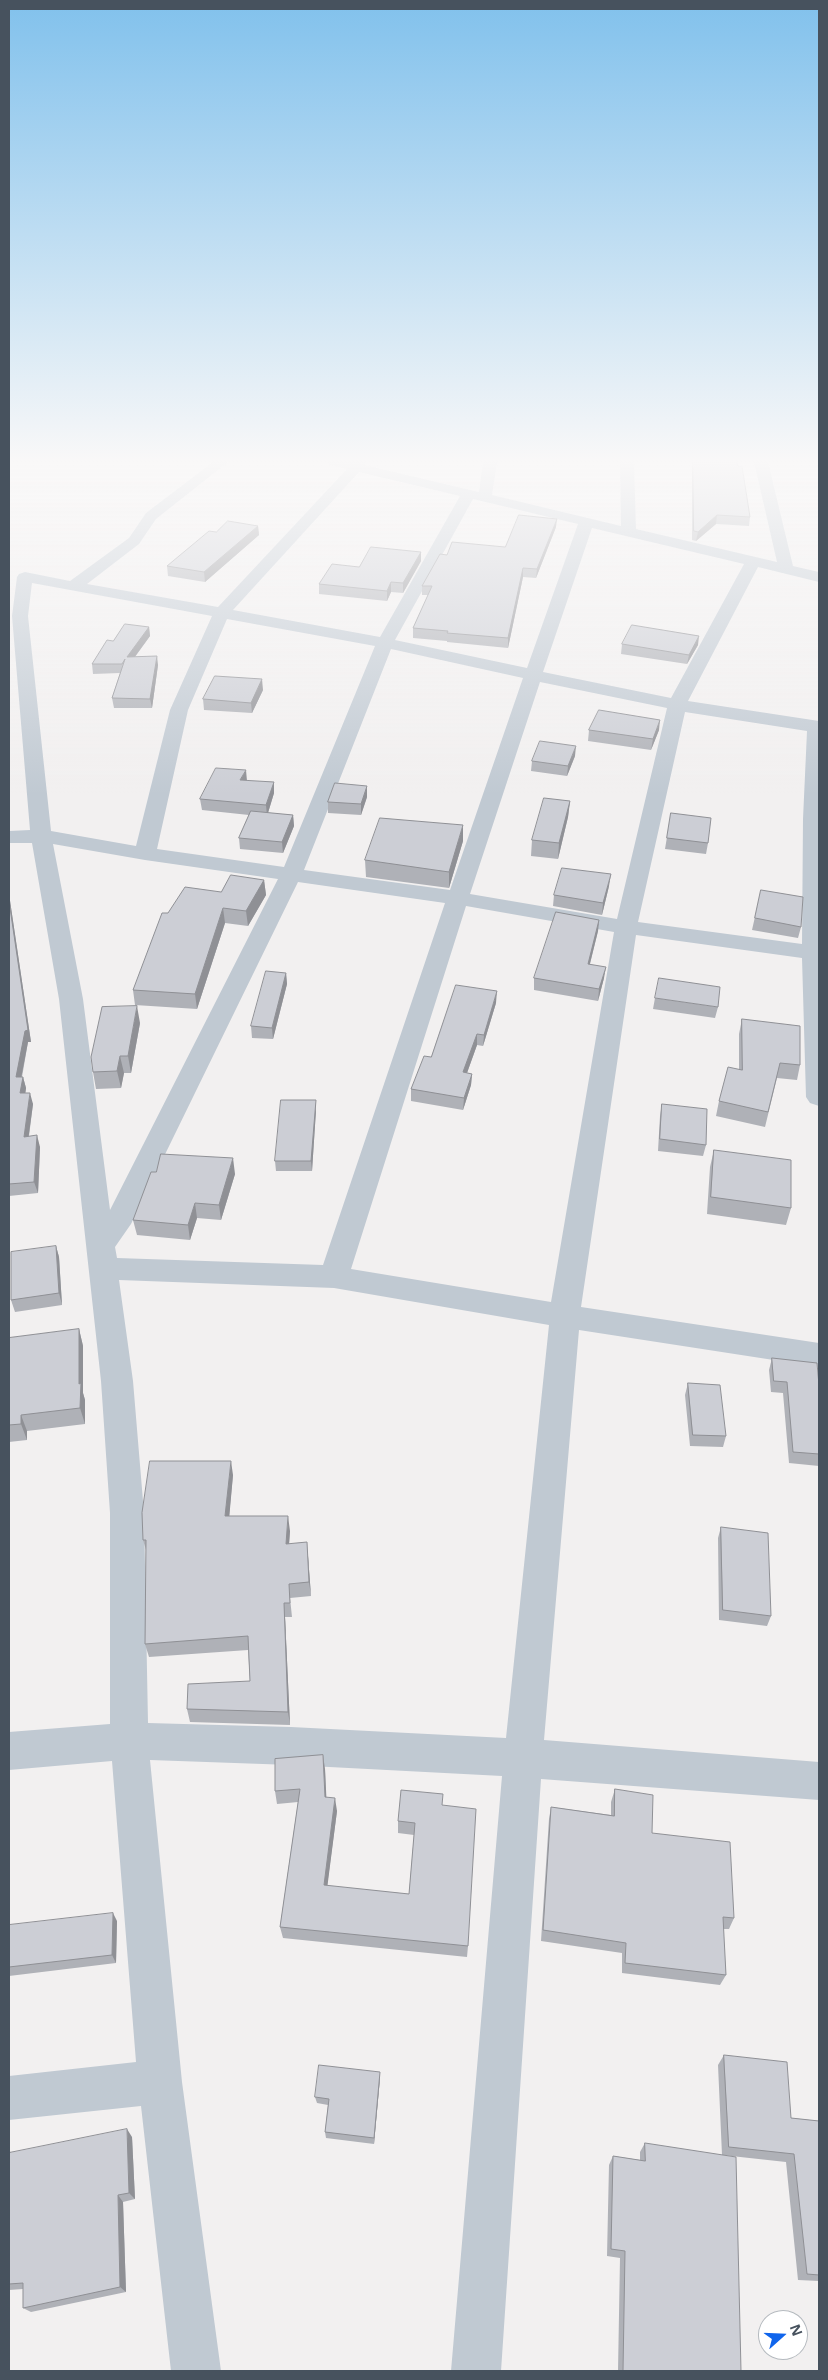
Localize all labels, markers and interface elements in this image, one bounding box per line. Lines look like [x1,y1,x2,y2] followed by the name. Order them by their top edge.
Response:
[758,2310,808,2360] north arrow
[786,2321,807,2339] text: N

